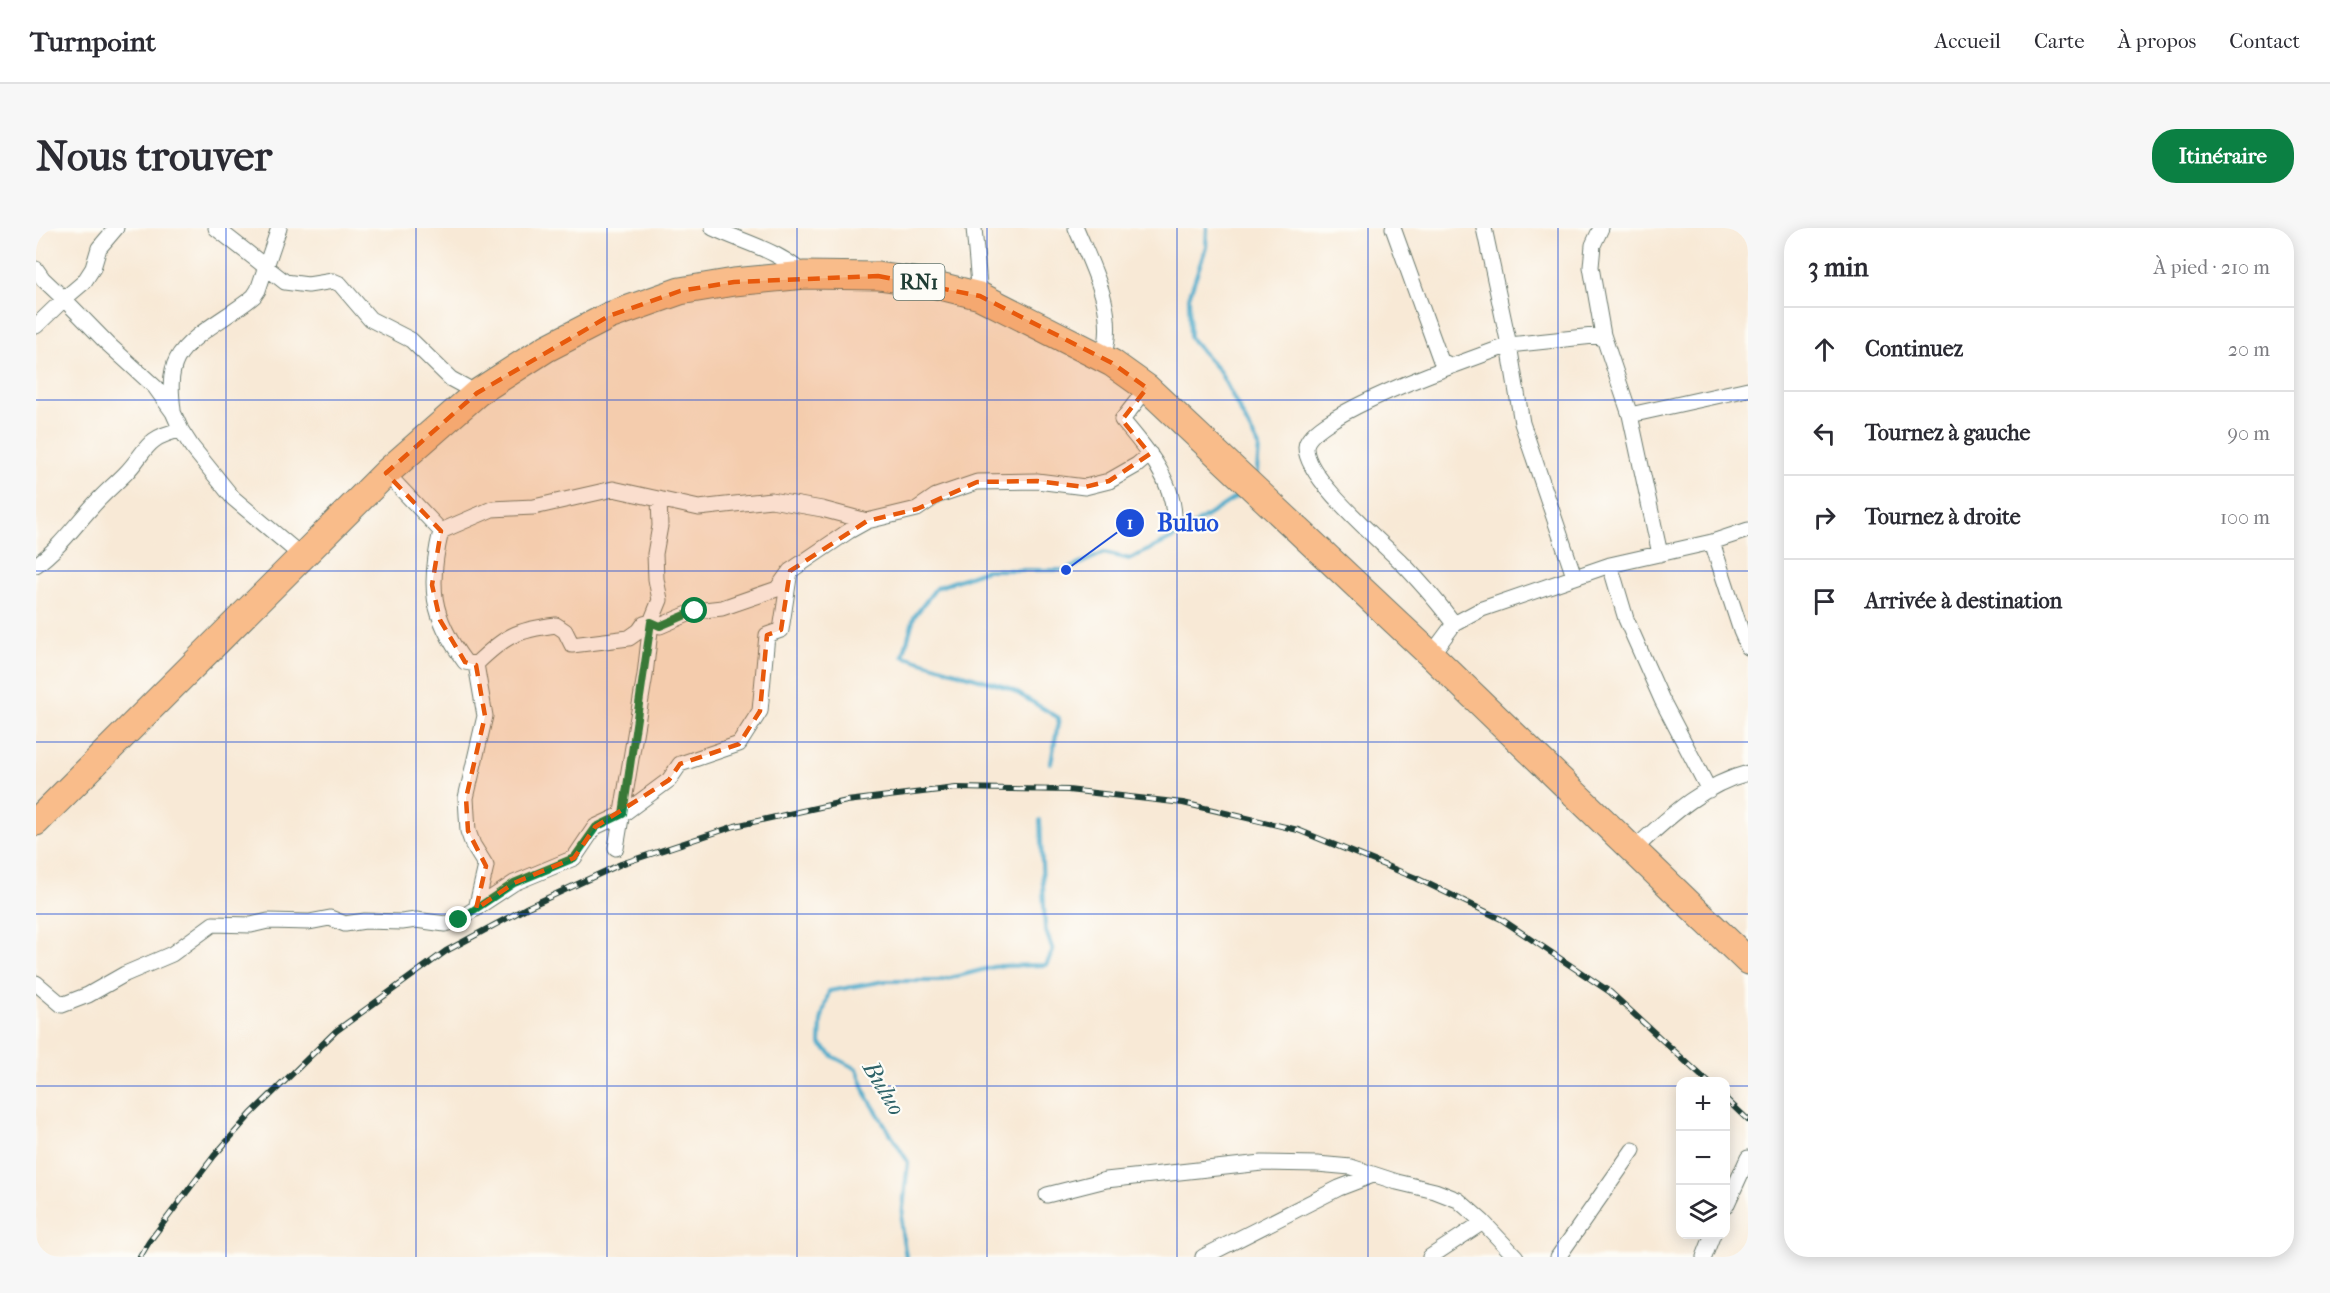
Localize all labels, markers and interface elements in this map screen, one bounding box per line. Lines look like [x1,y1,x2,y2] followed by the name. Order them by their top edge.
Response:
[30,25,156,58] text: Turnpoint
[1935,29,2001,53] text: Accueil
[2034,29,2085,53] text: Carte
[2118,29,2196,53] text: À propos
[2229,29,2300,53] text: Contact
[2152,129,2294,183] button: Itinéraire
[36,132,272,181] text: Nous trouver
[1808,252,1869,283] text: 3 min
[2154,256,2270,279] text: À pied · 210 m
[894,264,944,300] road number: RN1
[1808,333,1841,366] icon: ahead
[1865,336,1963,362] text: Continuez
[2228,338,2270,361] text: 20 m
[1808,417,1841,450] icon: left
[1865,420,2030,446] text: Tournez à gauche
[2228,422,2270,445] text: 90 m
[1808,501,1841,534] icon: right
[1115,502,1230,544] callout: Buluo
[1865,504,2021,530] text: Tournez à droite
[2220,506,2270,529] text: 100 m
[1157,509,1219,537] text: Buluo
[1127,513,1133,534] text: 1
[1808,585,1841,618] icon: arrive
[1865,588,2062,614] text: Arrivée à destination
[681,597,707,623] route start
[445,906,471,932] route end
[856,1054,911,1120] water label: Buluo
[1676,1077,1730,1239] map controls
[1676,1077,1730,1131] button: +
[1676,1131,1730,1185] button: −
[1676,1185,1730,1239] button: layers

